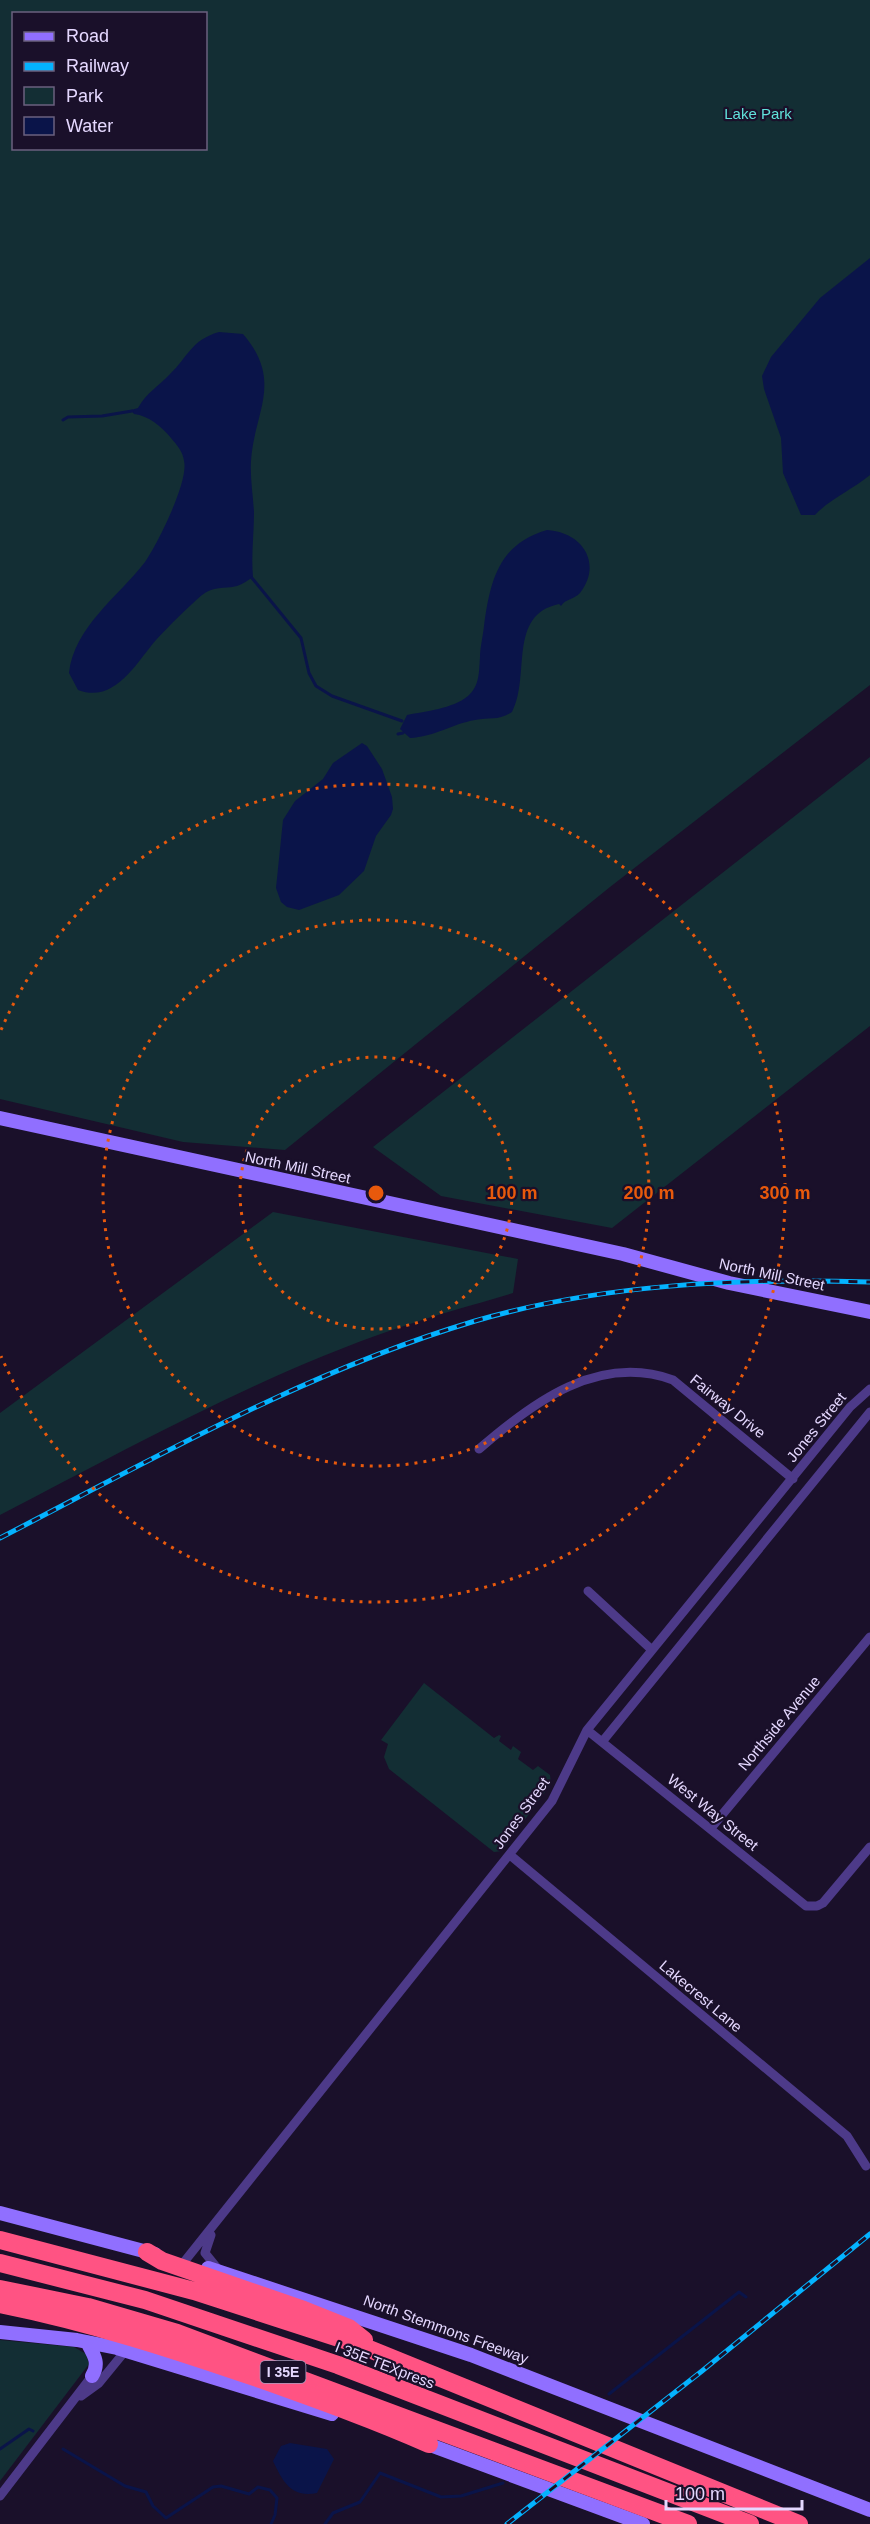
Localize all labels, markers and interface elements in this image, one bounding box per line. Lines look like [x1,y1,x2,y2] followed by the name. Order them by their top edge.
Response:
[12,12,207,150] legend
[66,26,109,46] text: Road
[66,56,129,76] text: Railway
[66,86,104,106] text: Park
[724,105,792,122] park label: Lake Park
[66,116,113,136] text: Water
[244,1148,353,1187] street label: North Mill Street
[366,1183,386,1203] centre of rings
[486,1183,538,1203] text: 100 m
[623,1183,675,1203] text: 200 m
[759,1183,811,1203] text: 300 m
[718,1255,827,1294] street label: North Mill Street
[687,1371,769,1441] street label: Fairway Drive
[783,1388,850,1465] street label: Jones Street
[735,1672,823,1774] street label: Northside Avenue
[664,1770,762,1854] street label: West Way Street
[489,1773,553,1852] street label: Jones Street
[656,1957,746,2035] street label: Lakecrest Lane
[361,2291,531,2367] street label: North Stemmons Freeway
[333,2338,437,2392] street label: I 35E TEXpress
[260,2361,306,2383] road number: I 35E
[666,2473,802,2511] scale bar
[675,2484,725,2504] text: 100 m

